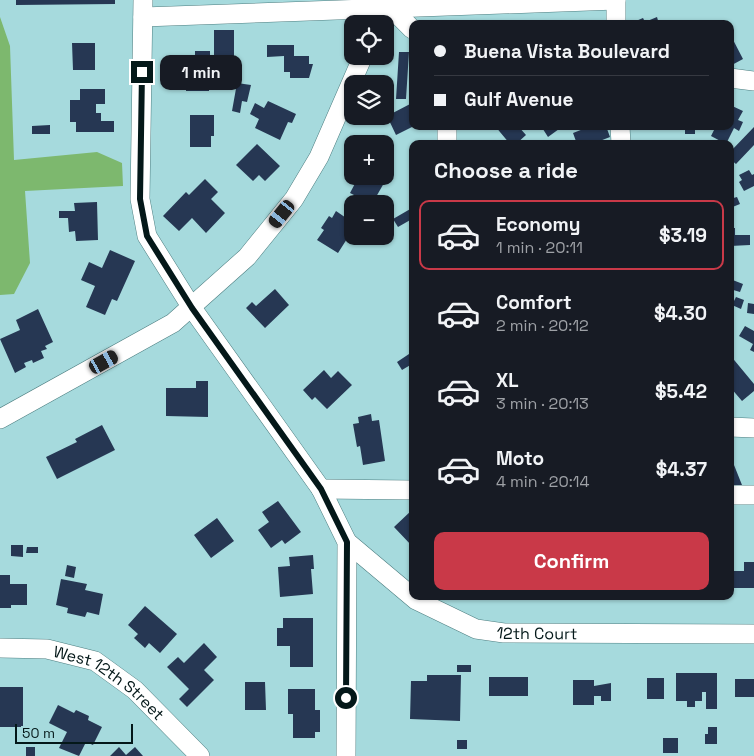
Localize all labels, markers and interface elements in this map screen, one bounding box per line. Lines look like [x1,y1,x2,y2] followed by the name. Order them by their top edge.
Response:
[344,15,394,245] map controls
[344,15,394,65] button: locate
[464,39,670,64] text: Buena Vista Boulevard
[160,54,242,90] callout: 1 min
[131,61,153,83] route end
[181,62,221,83] text: 1 min
[344,75,394,125] button: layers
[464,87,573,112] text: Gulf Avenue
[344,135,394,185] button: +
[434,156,578,184] text: Choose a ride
[344,195,394,245] button: −
[266,198,297,230] car
[496,212,580,237] text: Economy
[436,213,481,258] icon: car
[659,223,707,248] text: $3.19
[496,237,583,258] text: 1 min · 20:11
[496,290,572,315] text: Comfort
[436,291,481,336] icon: car
[654,301,707,326] text: $4.30
[496,315,589,336] text: 2 min · 20:12
[87,348,120,376] car
[496,368,519,393] text: XL
[436,369,481,414] icon: car
[655,379,707,404] text: $5.42
[496,393,589,414] text: 3 min · 20:13
[496,446,544,471] text: Moto
[436,447,481,492] icon: car
[656,457,707,482] text: $4.37
[496,471,589,492] text: 4 min · 20:14
[434,532,709,590] button: Confirm
[495,622,578,644] street label: 12th Court
[51,641,169,725] street label: West 12th Street
[335,687,357,709] route start
[15,721,132,744] scale bar
[22,724,55,742] text: 50 m

